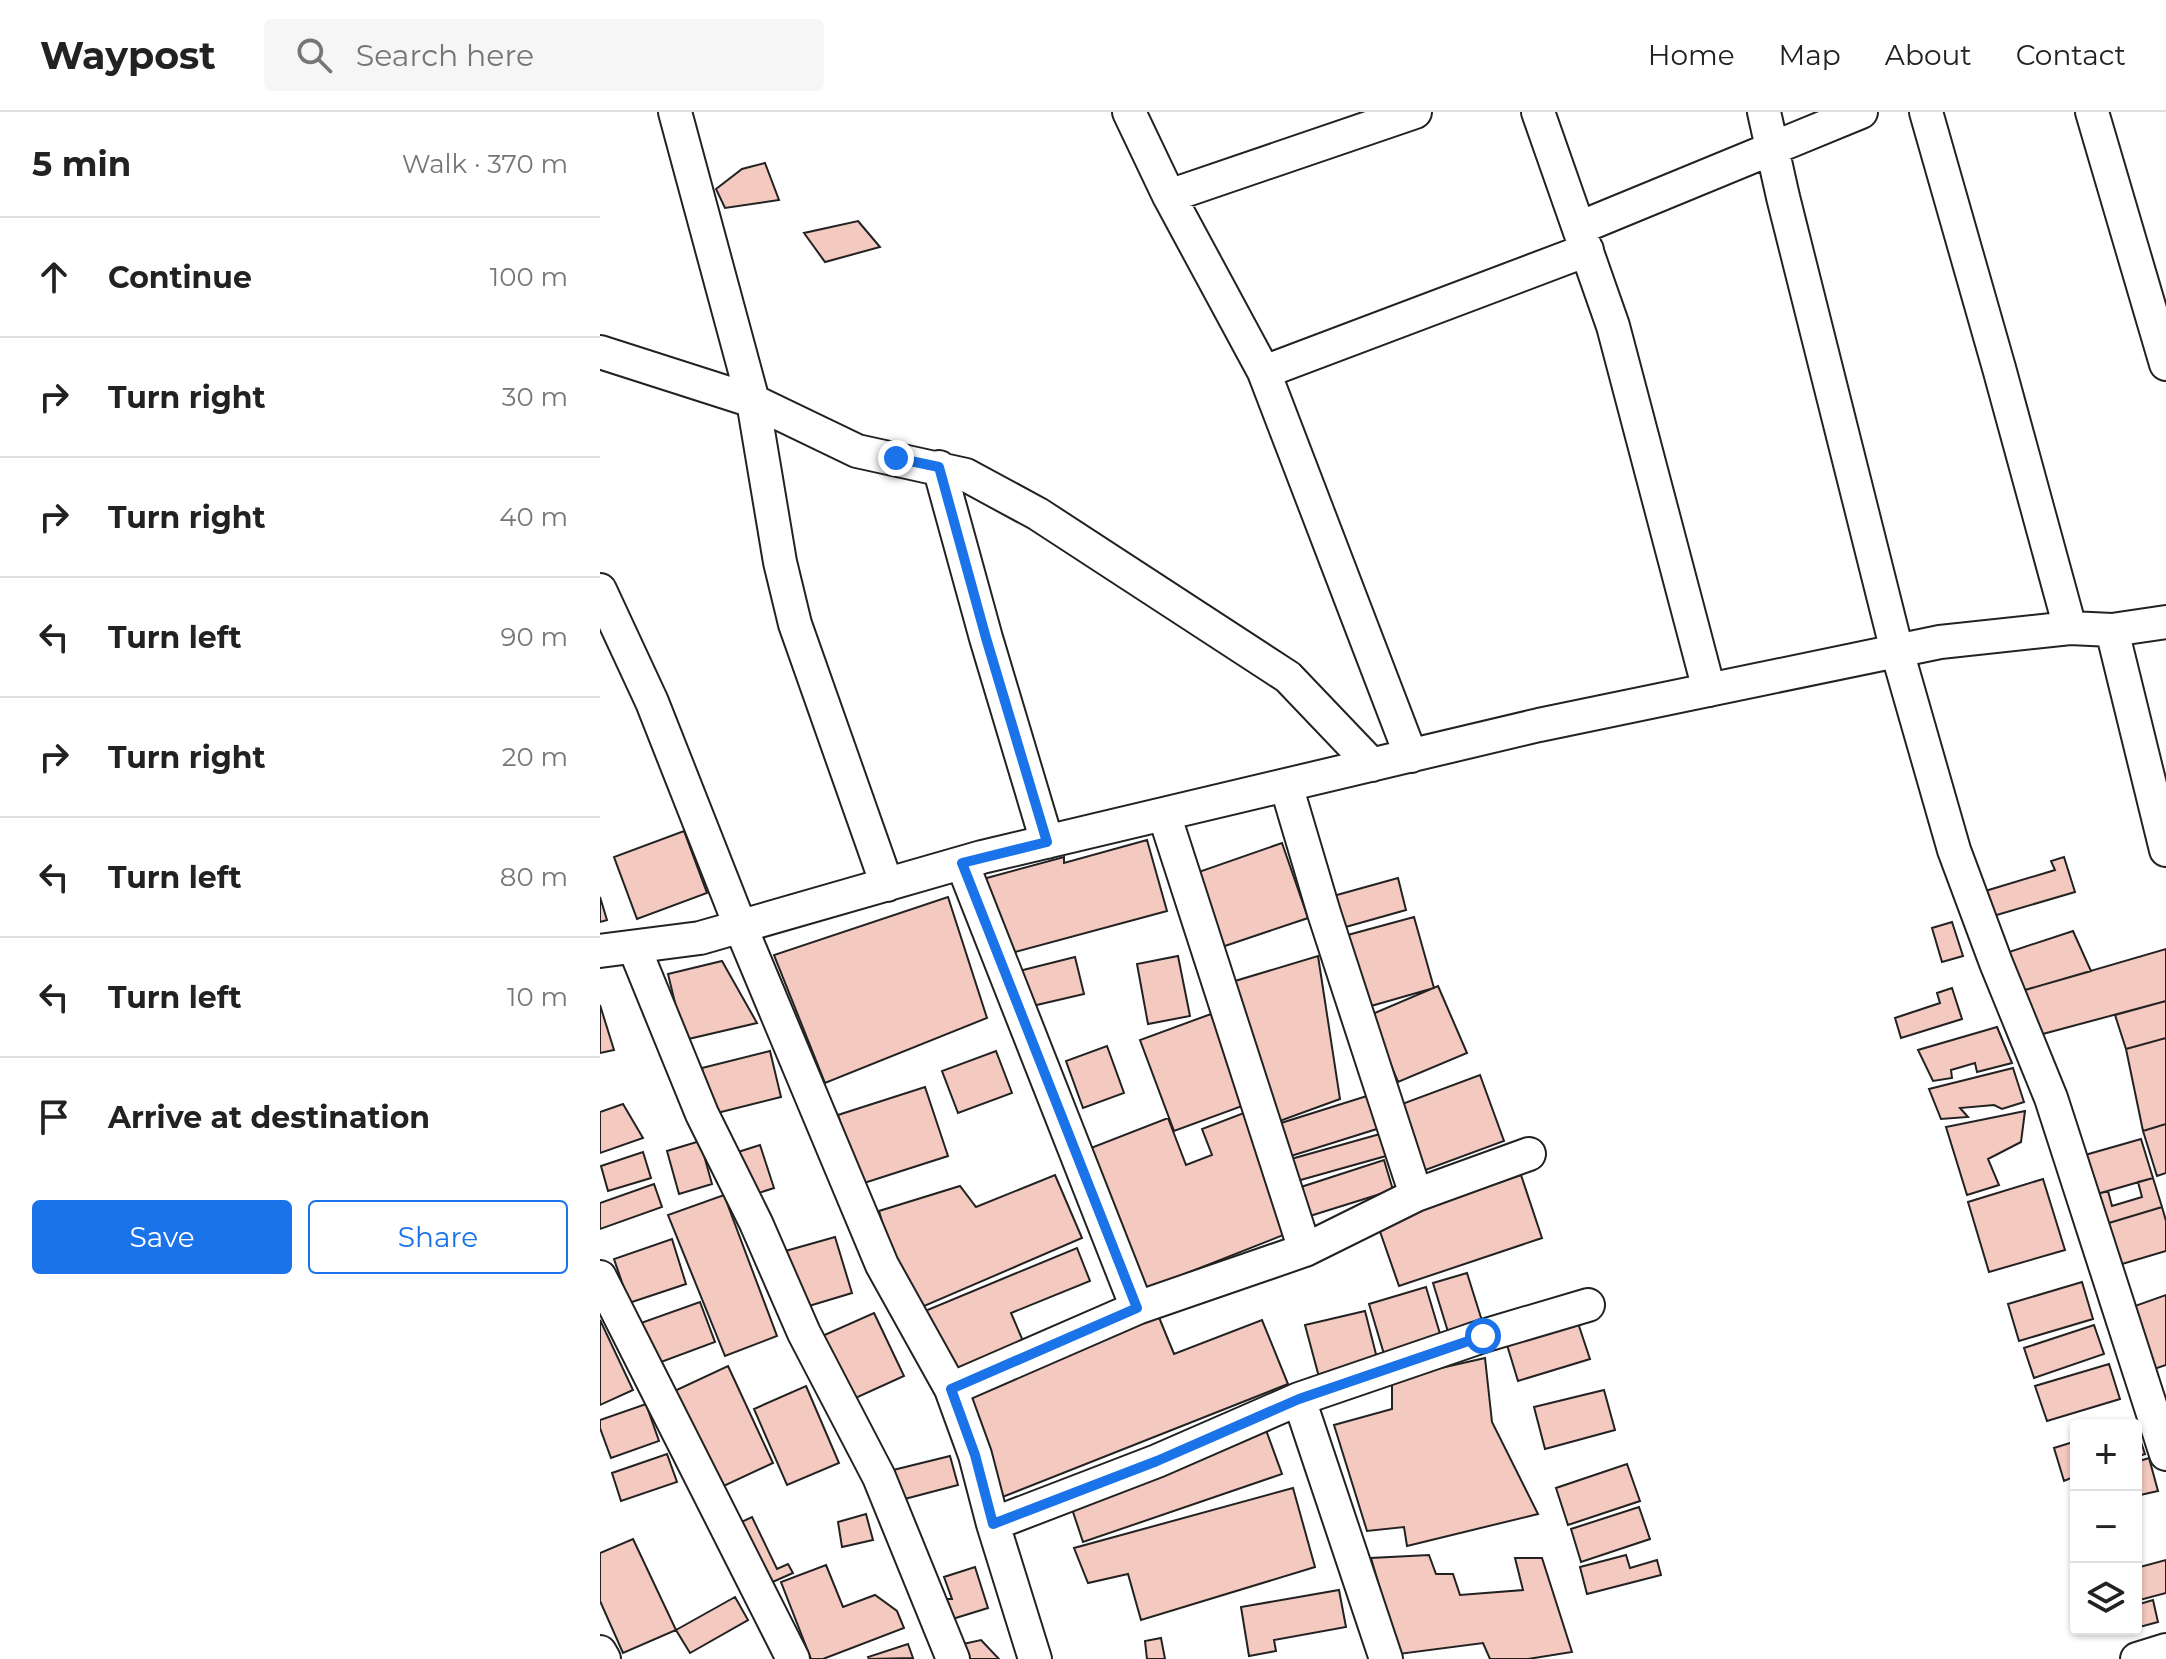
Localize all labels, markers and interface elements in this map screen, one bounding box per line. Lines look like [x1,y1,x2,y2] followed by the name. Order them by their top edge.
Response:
[264,19,824,91] search box
[40,32,216,79] text: Waypost
[292,33,336,77] icon: search
[356,37,534,74] text: Search here
[1648,38,1735,72] text: Home
[1779,38,1841,72] text: Map
[1885,38,1972,72] text: About
[2016,38,2126,72] text: Contact
[32,143,131,185] text: 5 min
[402,148,568,180] text: Walk · 370 m
[32,255,76,299] icon: ahead
[108,259,252,296] text: Continue
[490,261,568,293] text: 100 m
[32,375,76,419] icon: right
[108,379,265,416] text: Turn right
[502,381,568,413] text: 30 m
[878,440,914,476] route end
[32,495,76,539] icon: right
[108,499,265,536] text: Turn right
[499,501,568,533] text: 40 m
[32,615,76,659] icon: left
[108,619,241,656] text: Turn left
[501,621,568,653] text: 90 m
[32,735,76,779] icon: right
[108,739,265,776] text: Turn right
[502,741,568,773] text: 20 m
[32,855,76,899] icon: left
[108,859,241,896] text: Turn left
[500,861,568,893] text: 80 m
[32,975,76,1019] icon: left
[108,979,241,1016] text: Turn left
[507,981,568,1013] text: 10 m
[32,1095,76,1139] icon: arrive
[108,1099,430,1136] text: Arrive at destination
[32,1200,292,1274] button: Save
[308,1200,568,1274] button: Share
[1465,1318,1501,1354] route start
[2070,1419,2142,1635] map controls
[2070,1419,2142,1491] button: +
[2070,1491,2142,1563] button: −
[2070,1563,2142,1635] button: layers

